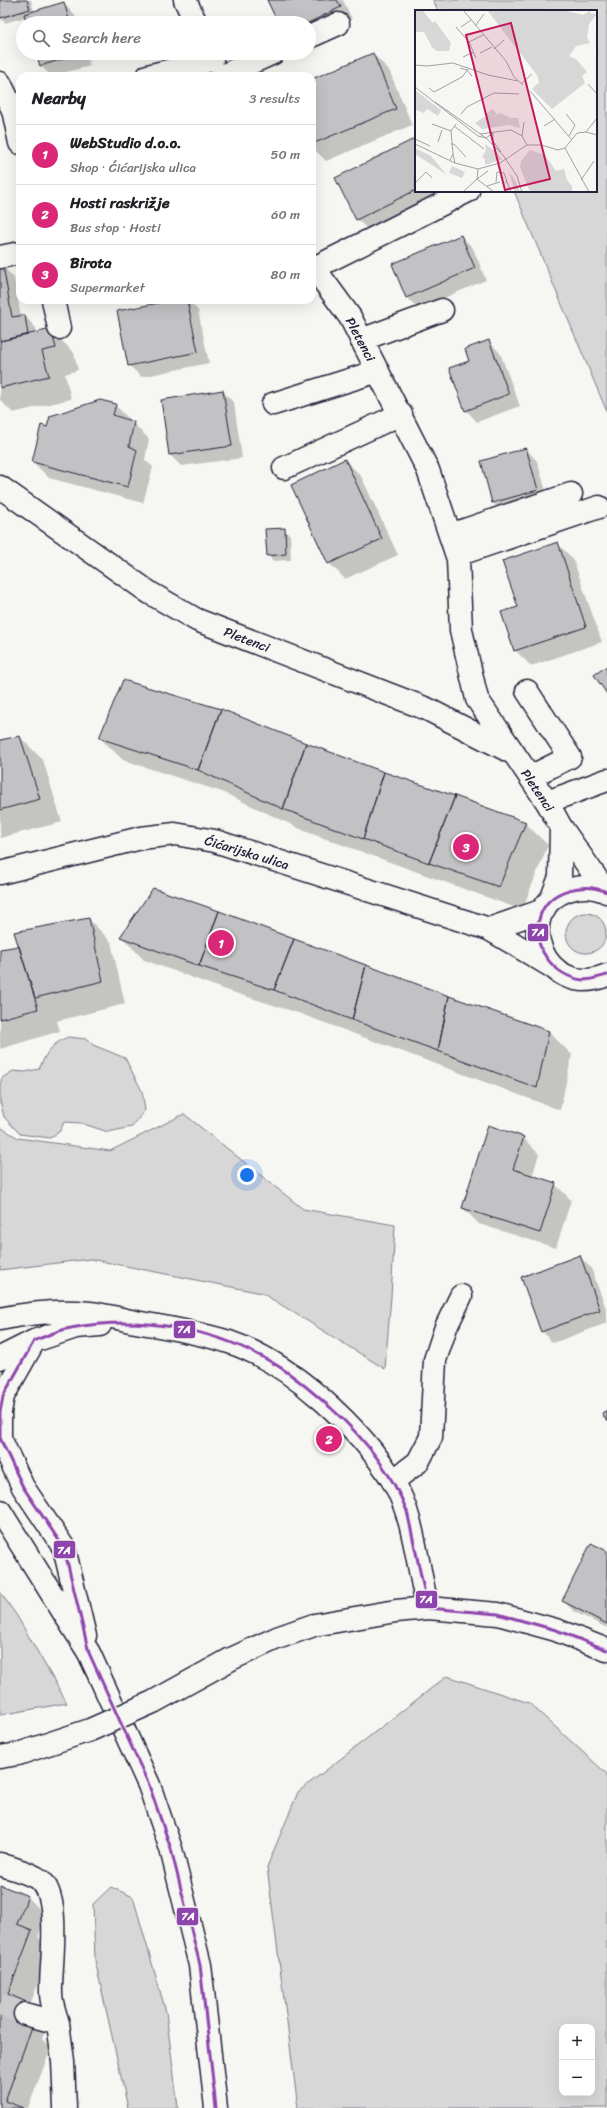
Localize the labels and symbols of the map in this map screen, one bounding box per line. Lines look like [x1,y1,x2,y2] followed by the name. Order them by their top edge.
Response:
[415,10,597,192] inset map
[339,313,382,366] street label: Pletenci
[220,620,274,659] street label: Pletenci
[515,764,561,817] street label: Pletenci
[202,829,292,876] street label: Ćićarijska ulica
[453,832,479,862] pin: 3
[527,923,549,942] line badge: 7A
[531,923,545,942] text: 7A
[208,928,234,958] pin: 1
[237,1165,257,1185] your location
[173,1320,196,1339] line badge: 7A
[177,1320,191,1339] text: 7A
[316,1424,342,1454] pin: 2
[53,1540,76,1559] line badge: 7A
[57,1541,71,1560] text: 7A
[415,1590,438,1609] line badge: 7A
[419,1590,433,1609] text: 7A
[176,1907,199,1926] line badge: 7A
[181,1907,195,1926] text: 7A

